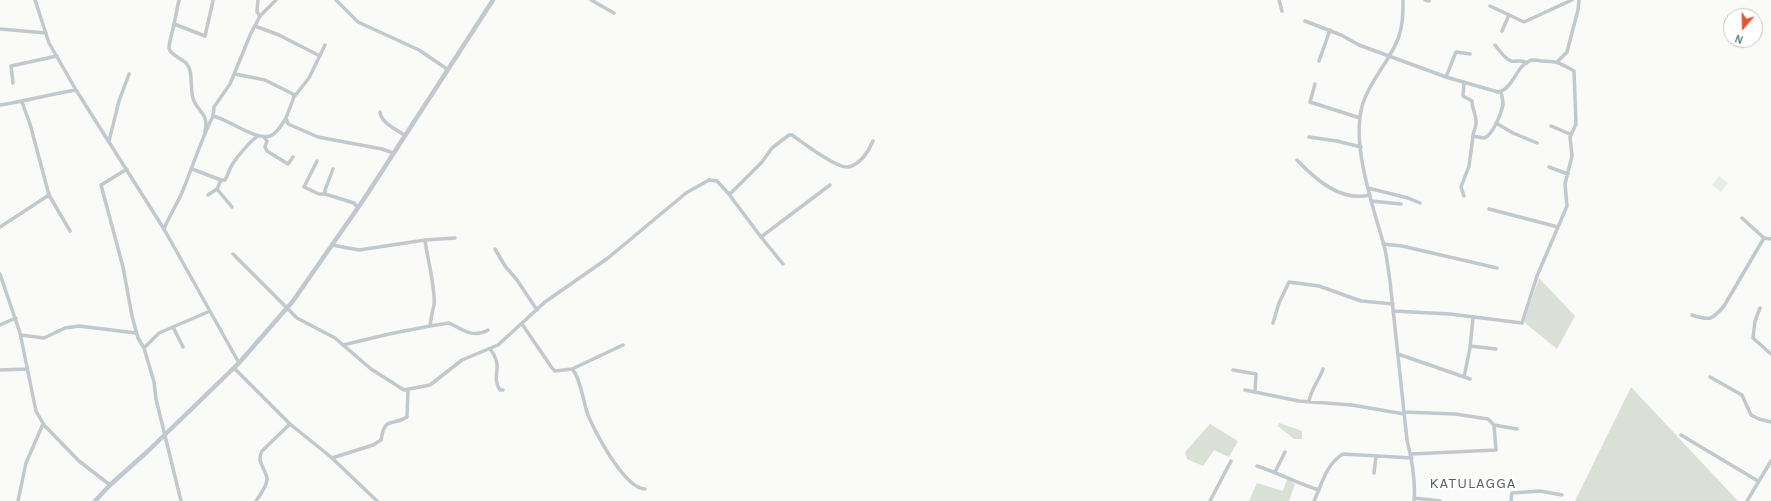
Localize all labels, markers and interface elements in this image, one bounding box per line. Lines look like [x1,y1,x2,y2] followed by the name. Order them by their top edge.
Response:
[1723,8,1763,48] north arrow
[1733,31,1745,46] text: N
[1430,475,1516,493] district label: KATULAGGA

